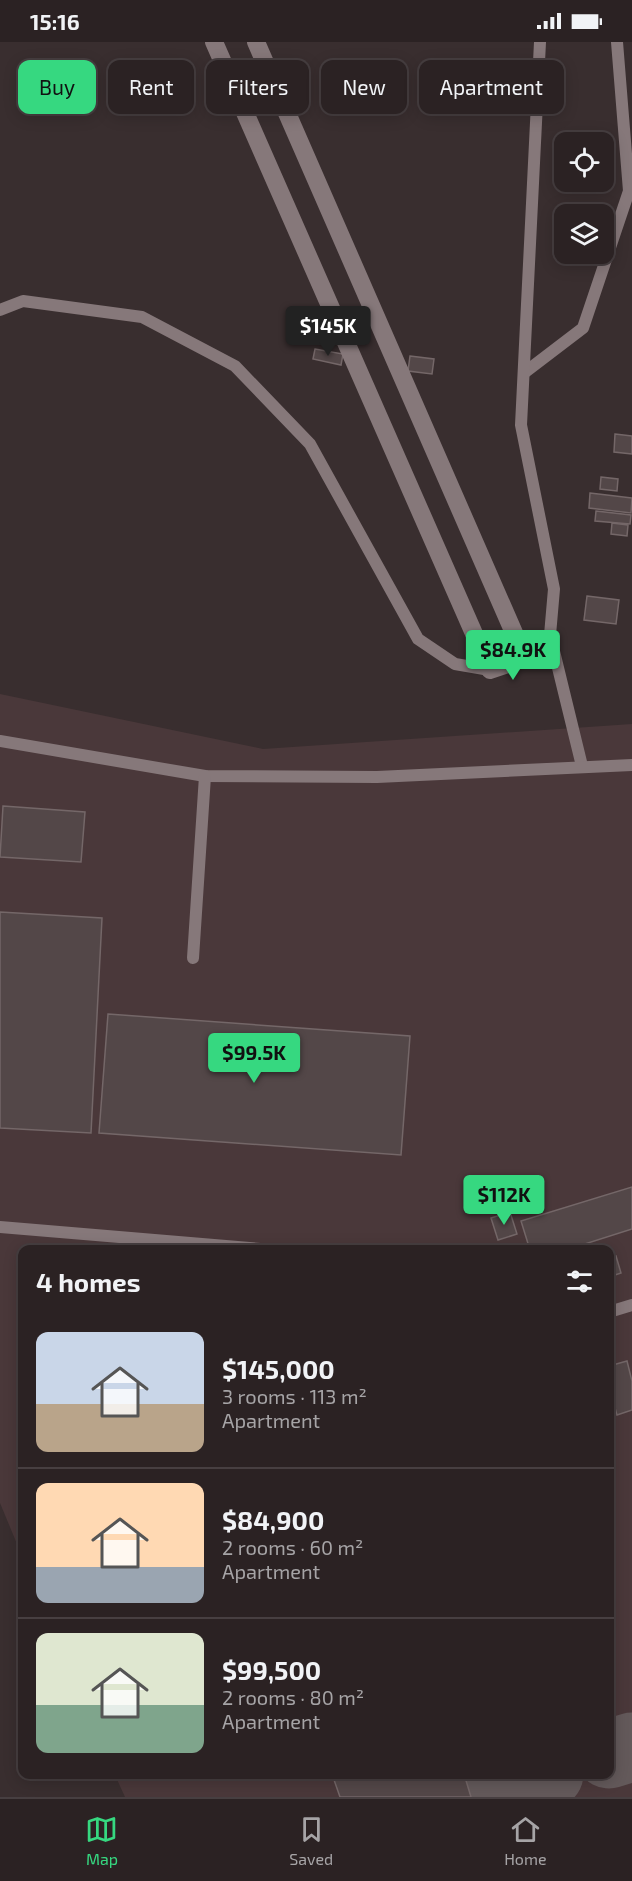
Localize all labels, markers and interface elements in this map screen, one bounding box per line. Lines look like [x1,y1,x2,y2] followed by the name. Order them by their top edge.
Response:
[30,8,80,34] text: 15:16
[18,60,96,114] chip: Buy
[108,60,194,114] chip: Rent
[206,60,309,114] chip: Filters
[321,60,407,114] chip: New
[419,60,564,114] chip: Apartment
[554,132,614,264] map controls
[554,132,614,192] button: locate
[554,204,614,264] button: layers
[286,306,370,357] pin: $145K
[300,313,356,337] text: $145K
[464,630,562,681] pin: $84.9K
[480,637,546,661] text: $84.9K
[205,1033,303,1084] pin: $99.5K
[222,1040,286,1064] text: $99.5K
[462,1175,546,1226] pin: $112K
[477,1182,531,1206] text: $112K
[563,1265,596,1298] icon: filters
[36,1266,141,1297] text: 4 homes
[222,1353,335,1384] text: $145,000
[84,1356,156,1428] icon: home
[222,1384,367,1408] text: 3 rooms · 113 m²
[222,1408,320,1432] text: Apartment
[222,1504,324,1535] text: $84,900
[84,1507,156,1579] icon: home
[222,1535,363,1559] text: 2 rooms · 60 m²
[222,1559,320,1583] text: Apartment
[222,1654,321,1685] text: $99,500
[84,1657,156,1729] icon: home
[222,1685,364,1709] text: 2 rooms · 80 m²
[222,1709,320,1733] text: Apartment
[85,1813,118,1868] tab: Map
[289,1813,333,1868] tab: Saved
[504,1813,547,1868] tab: Home

